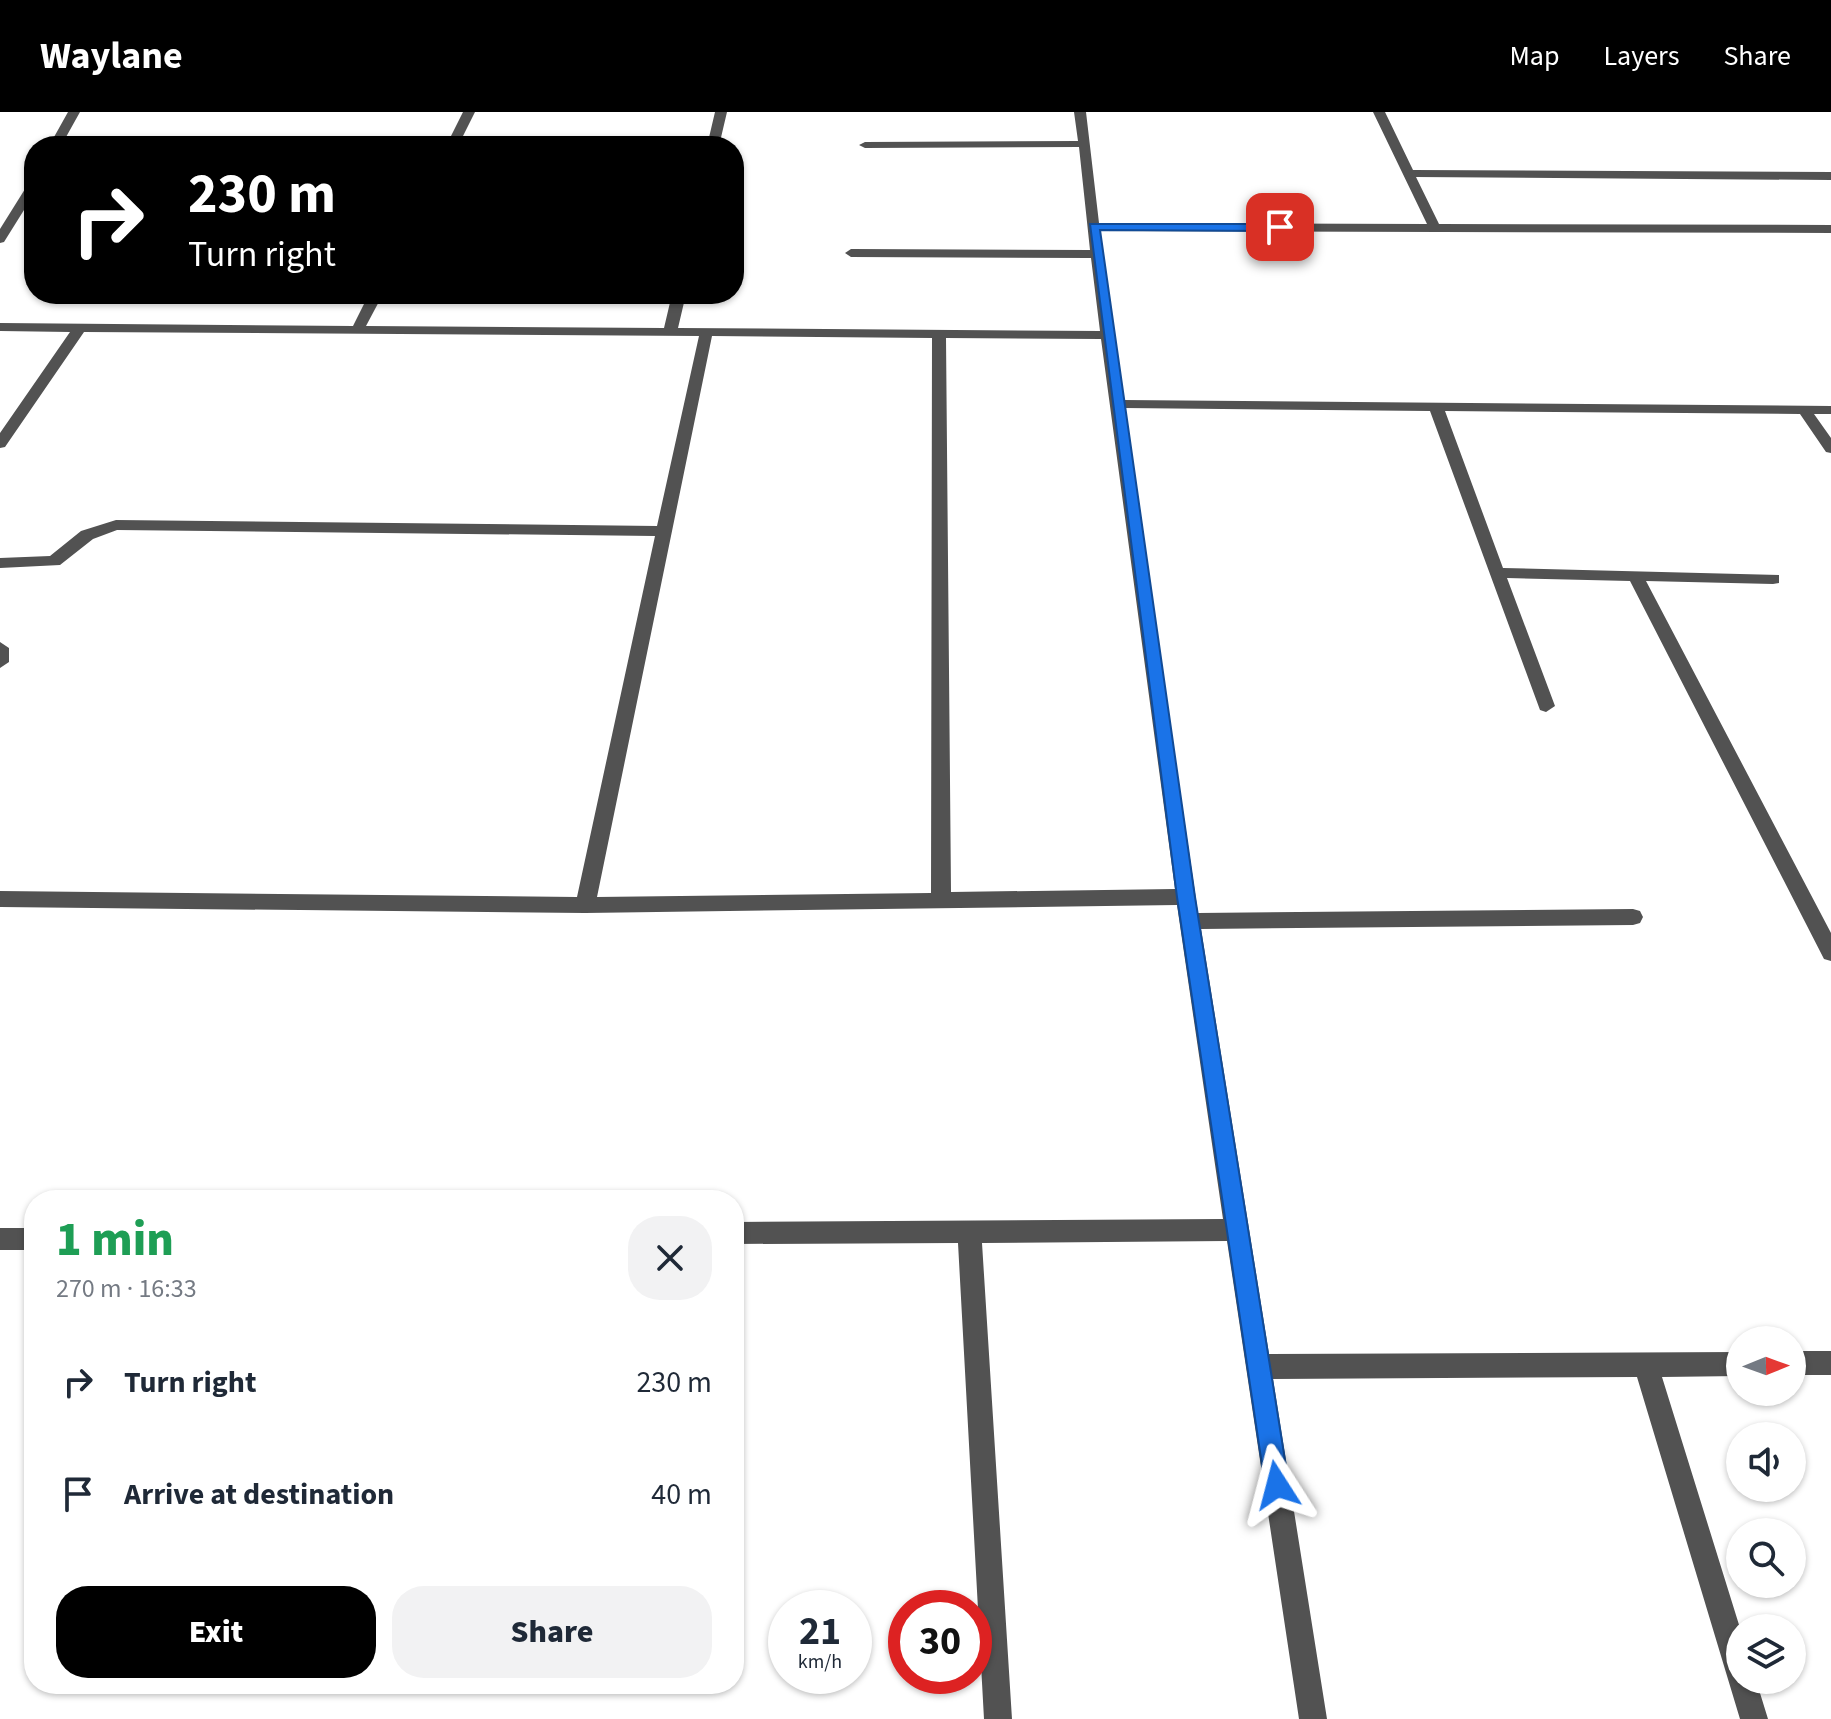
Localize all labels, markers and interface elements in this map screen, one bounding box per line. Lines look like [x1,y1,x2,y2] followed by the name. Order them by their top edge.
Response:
[40,29,183,83] text: Waylane
[1509,36,1559,76] text: Map
[1603,36,1679,76] text: Layers
[1723,36,1791,76] text: Share
[188,155,336,234] text: 230 m
[56,168,160,272] icon: right
[1246,193,1314,261] pin
[1258,205,1302,249] icon: arrive
[188,229,336,280] text: Turn right
[56,1206,174,1274] text: 1 min
[628,1216,712,1300] button: close
[56,1270,197,1307] text: 270 m · 16:33
[1726,1326,1806,1406] north arrow
[1726,1326,1806,1694] map controls
[56,1360,100,1404] icon: right
[124,1361,256,1404] text: Turn right
[636,1361,712,1404] text: 230 m
[1726,1422,1806,1502] button: sound
[1235,1443,1319,1527] position arrow
[56,1472,100,1516] icon: arrive
[124,1473,394,1516] text: Arrive at destination
[651,1473,712,1516] text: 40 m
[1726,1518,1806,1598] button: search
[56,1586,376,1678] button: Exit
[392,1586,712,1678] button: Share
[888,1590,992,1694] speed limit sign: 30
[799,1603,841,1660] text: 21
[1726,1614,1806,1694] button: layers
[798,1648,842,1676] text: km/h

